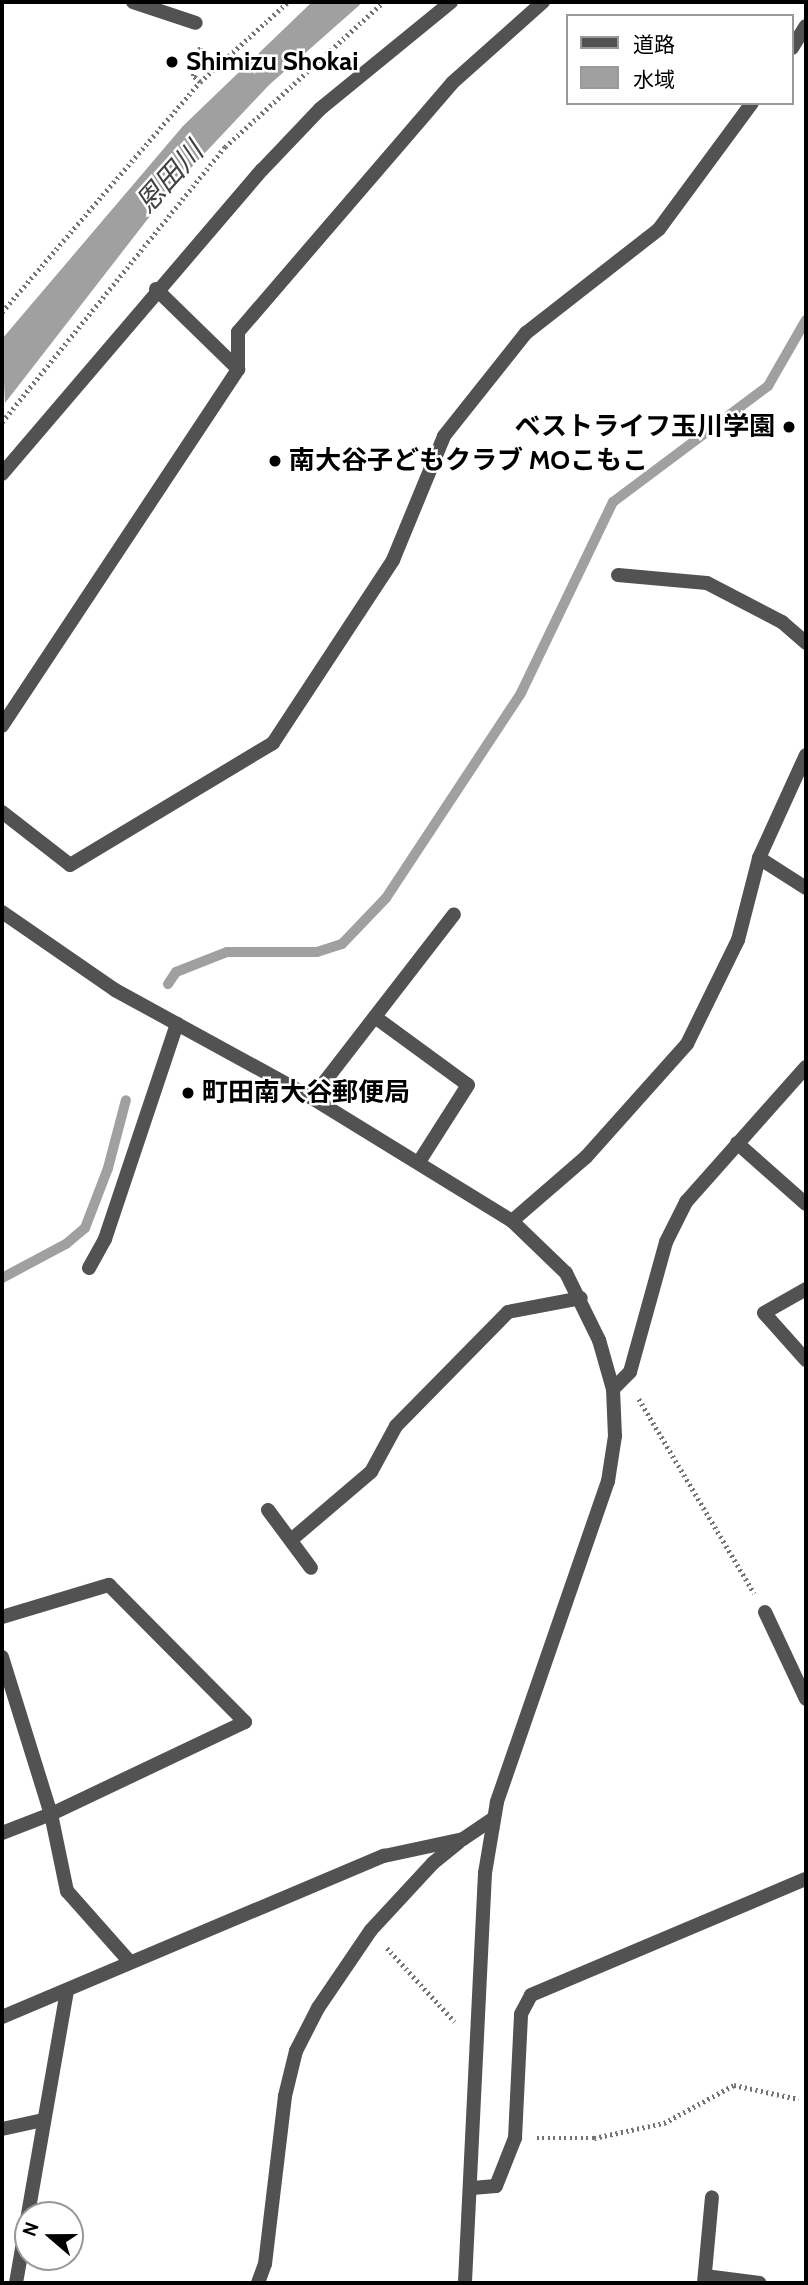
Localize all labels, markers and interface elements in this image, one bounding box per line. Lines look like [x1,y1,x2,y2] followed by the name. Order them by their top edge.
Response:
[566,14,794,105] legend
[633,32,675,57] text: 道路
[186,46,359,78] place label: Shimizu Shokai
[164,54,180,70] marker: Shimizu Shokai
[633,67,675,92] text: 水域
[128,135,210,219] water label: 恩田川
[515,411,775,443] place label: ベストライフ玉川学園
[781,419,797,435] marker: ベストライフ玉川学園
[289,445,648,477] place label: 南大谷子どもクラブ MOこもこ
[267,453,283,469] marker: 南大谷子どもクラブ MOこもこ
[202,1077,410,1109] place label: 町田南大谷郵便局
[180,1085,196,1101] marker: 町田南大谷郵便局
[14,2201,84,2271] north arrow
[18,2219,44,2240] text: N

